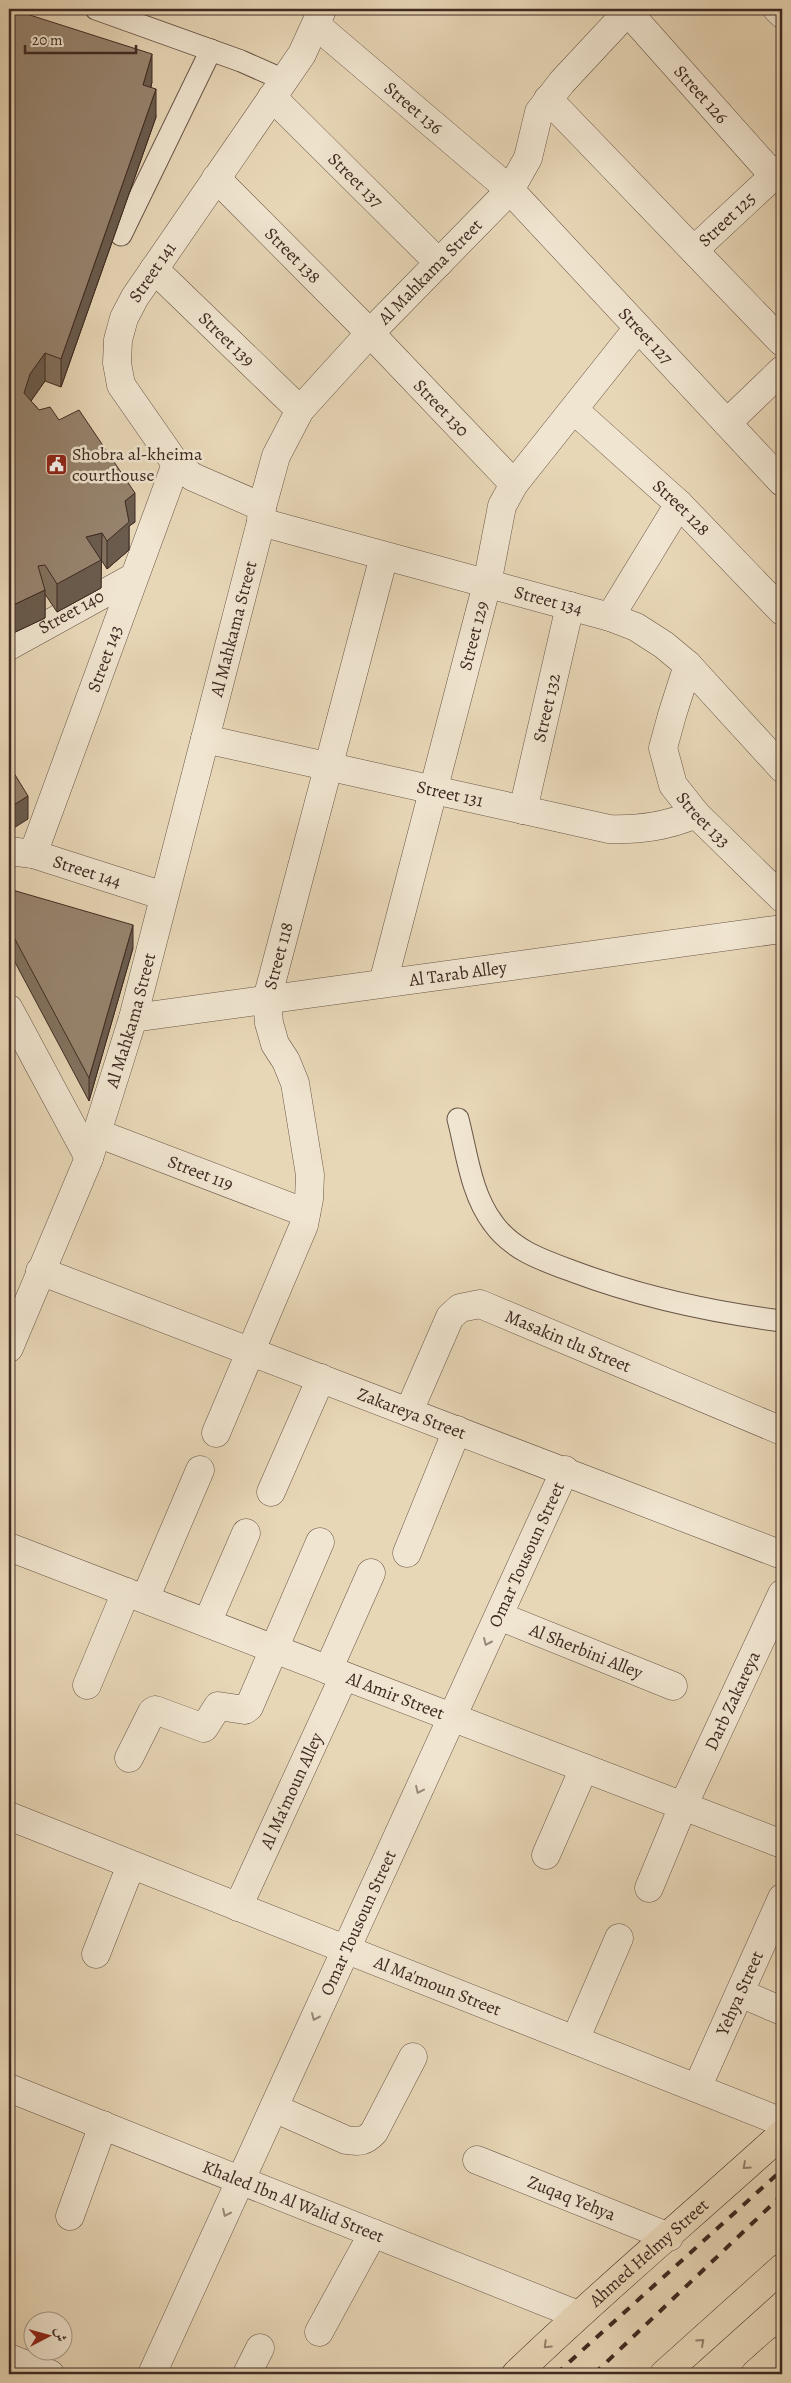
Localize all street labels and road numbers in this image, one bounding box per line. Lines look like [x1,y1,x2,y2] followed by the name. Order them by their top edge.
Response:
[669,60,734,129] street label: Street 126
[379,76,448,140] street label: Street 136
[323,147,389,213] street label: Street 137
[693,187,761,252] street label: Street 125
[372,213,488,331] street label: Al Mahkama Street
[260,222,326,289] street label: Street 138
[123,237,181,307] street label: Street 141
[613,302,679,370] street label: Street 127
[193,306,260,372] street label: Street 139
[408,374,475,442] street label: Street 130
[647,474,715,541] street label: Street 128
[204,558,263,700] street label: Al Mahkama Street
[512,580,585,621] street label: Street 134
[34,584,108,640] street label: Street 140
[453,598,494,673] street label: Street 129
[81,622,128,696] street label: Street 143
[527,670,566,745] street label: Street 132
[414,775,486,813] street label: Street 131
[671,787,735,853] street label: Street 133
[50,849,124,894] street label: Street 144
[258,920,299,992] street label: Street 118
[99,950,161,1092] street label: Al Mahkama Street
[407,955,509,992] street label: Al Tarab Alley
[164,1149,237,1196] street label: Street 119
[501,1304,635,1378] street label: Masakin tlu Street
[354,1382,469,1445] street label: Zakareya Street
[483,1478,570,1631] street label: Omar Tousoun Street
[525,1617,647,1685] street label: Al Sherbini Alley
[699,1646,766,1754] street label: Darb Zakareya
[342,1665,448,1725] street label: Al Amir Street
[254,1728,329,1854] street label: Al Ma'moun Alley
[314,1846,402,1999] street label: Omar Tousoun Street
[710,1947,769,2040] street label: Yehya Street
[370,1949,505,2022] street label: Al Ma'moun Street
[199,2154,387,2248] street label: Khaled Ibn Al Walid Street
[524,2170,620,2227] street label: Zuqaq Yehya
[583,2193,714,2313] street label: Ahmed Helmy Street

